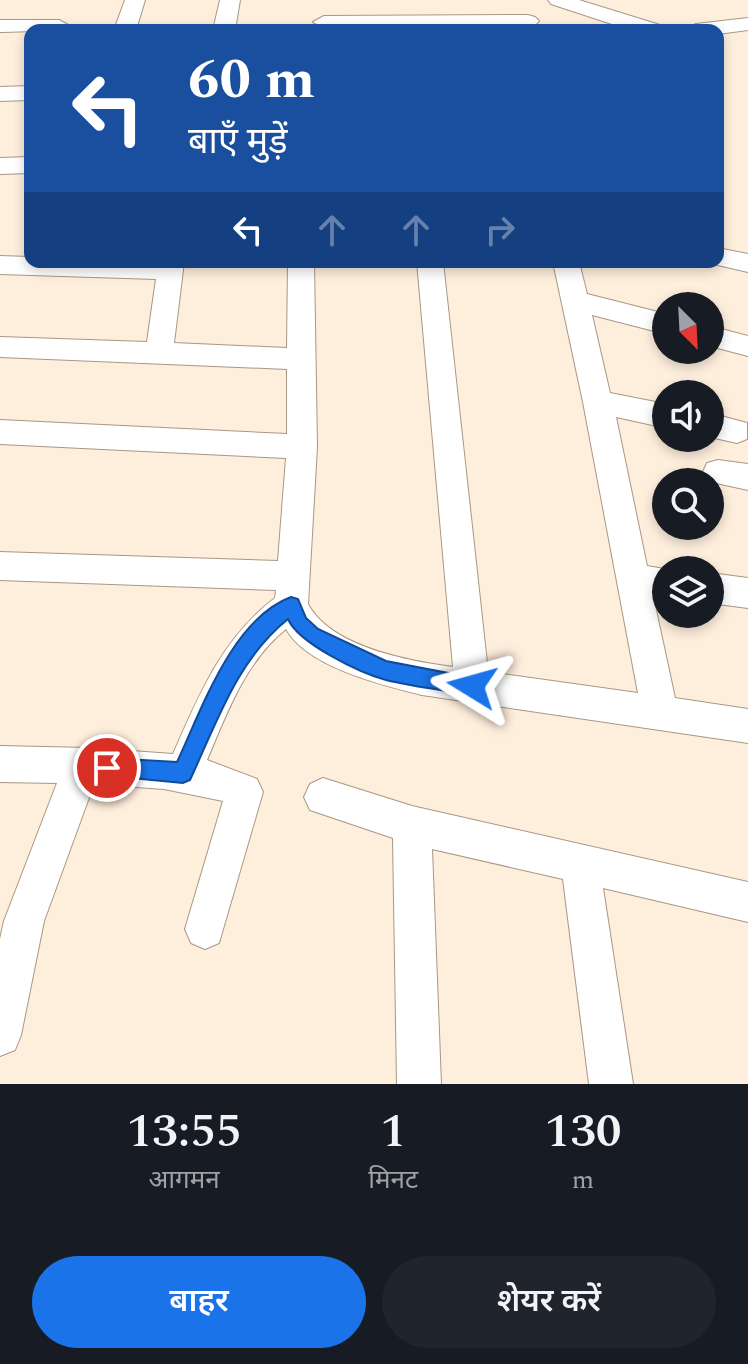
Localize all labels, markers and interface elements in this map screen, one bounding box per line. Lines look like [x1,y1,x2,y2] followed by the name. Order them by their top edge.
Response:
[188,38,315,123] text: 60 m
[56,56,160,160] icon: left
[188,115,288,170] text: बाएँ मुड़ें
[226,208,270,252] icon: left
[310,208,354,252] icon: ahead
[394,208,438,252] icon: ahead
[478,208,522,252] icon: right
[652,292,724,364] north arrow
[652,292,724,628] map controls
[652,380,724,452] button: sound
[652,468,724,540] button: search
[652,556,724,628] button: layers
[430,644,514,728] position arrow
[73,734,141,802] pin
[85,746,129,790] icon: arrive
[126,1095,242,1168] text: 13:55
[380,1095,406,1168] text: 1
[544,1095,622,1168] text: 130
[149,1160,220,1200] text: आगमन
[368,1160,418,1200] text: मिनट
[572,1160,594,1200] text: m
[32,1256,366,1348] button: बाहर
[382,1256,716,1348] button: शेयर करें

